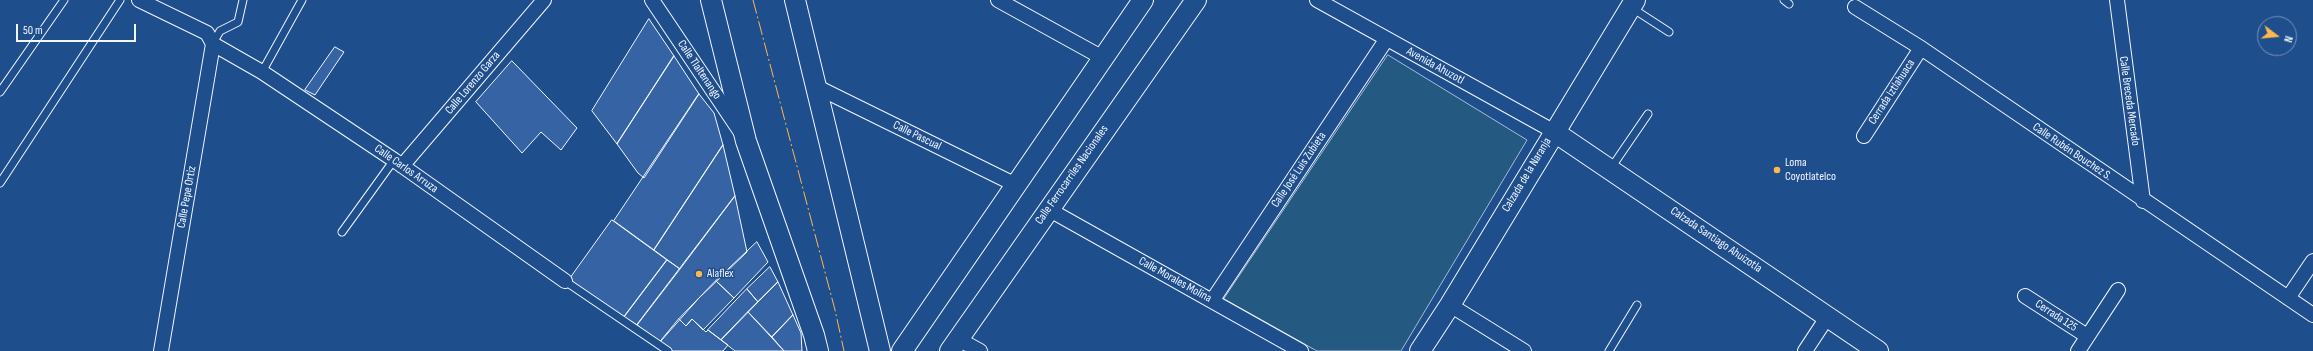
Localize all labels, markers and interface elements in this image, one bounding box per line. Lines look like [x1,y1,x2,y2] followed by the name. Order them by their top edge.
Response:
[18,16,138,42] scale bar
[2257,16,2297,56] north arrow
[23,23,43,38] text: 50 m
[2281,35,2295,44] text: N
[674,38,724,102] street label: Calle Tlaltenango
[1404,44,1466,88] street label: Avenida Ahuzotl
[442,49,504,117] street label: Calle Lorenzo Garza
[2116,55,2142,147] street label: Calle Breceda Mercado
[1866,57,1918,127] street label: Cerrada Iztlahuaca
[891,118,943,154] street label: Calle Pascual
[2030,120,2114,184] street label: Calle Rubén Bouchez S.
[1032,123,1112,227] street label: Calle Ferrocarriles Nacionales
[1268,130,1330,210] street label: Calle José Luis Zubieta
[1499,135,1555,215] street label: Calzada de la Naranja
[371,142,441,196] street label: Calle Carlos Arruza
[1785,156,1836,184] place label: Loma Coyotlatelco
[174,165,200,229] street label: Calle Pepe Ortiz
[1772,165,1782,175] marker: Loma Coyotlatelco
[1667,204,1765,276] street label: Calzada Santiago Ahuizotla
[1136,254,1214,306] street label: Calle Morales Molina
[707,267,734,281] place label: Alaflex
[694,269,704,279] marker: Alaflex
[2032,297,2080,335] street label: Cerrada 125

